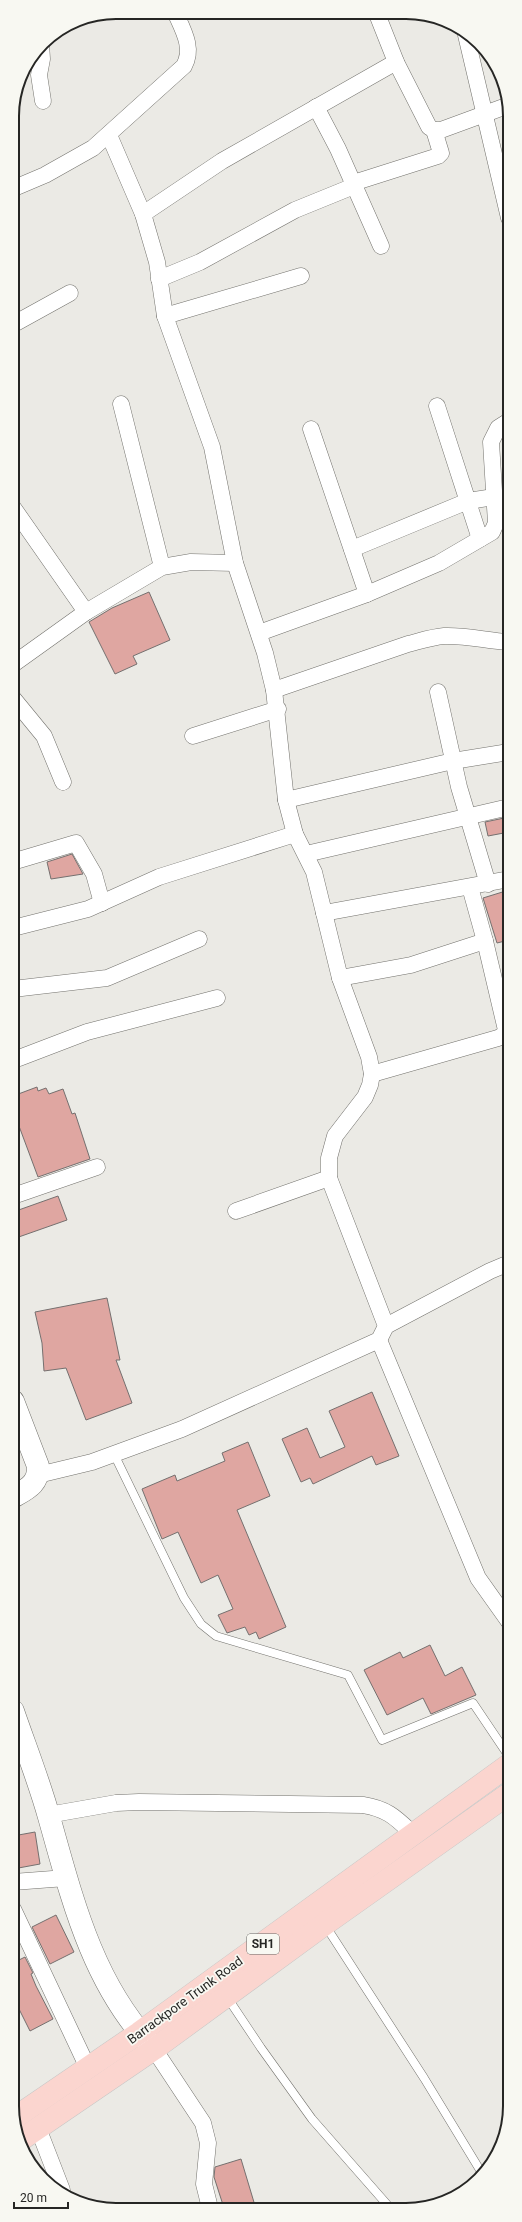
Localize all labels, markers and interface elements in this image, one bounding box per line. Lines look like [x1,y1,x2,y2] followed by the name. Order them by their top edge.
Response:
[247,1934,279,1954] road number: SH1
[124,1953,246,2047] street label: Barrackpore Trunk Road
[14,2184,68,2210] scale bar
[20,2191,47,2205] text: 20 m

